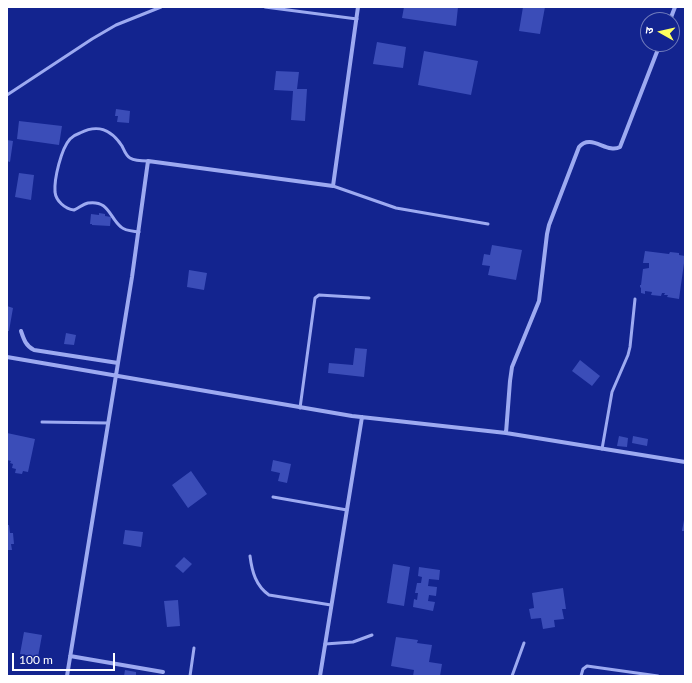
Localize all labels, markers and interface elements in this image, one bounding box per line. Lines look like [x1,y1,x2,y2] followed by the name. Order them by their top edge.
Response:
[640,12,680,52] north arrow
[642,26,655,34] text: उ
[14,645,117,671] scale bar
[19,652,53,667] text: 100 m

